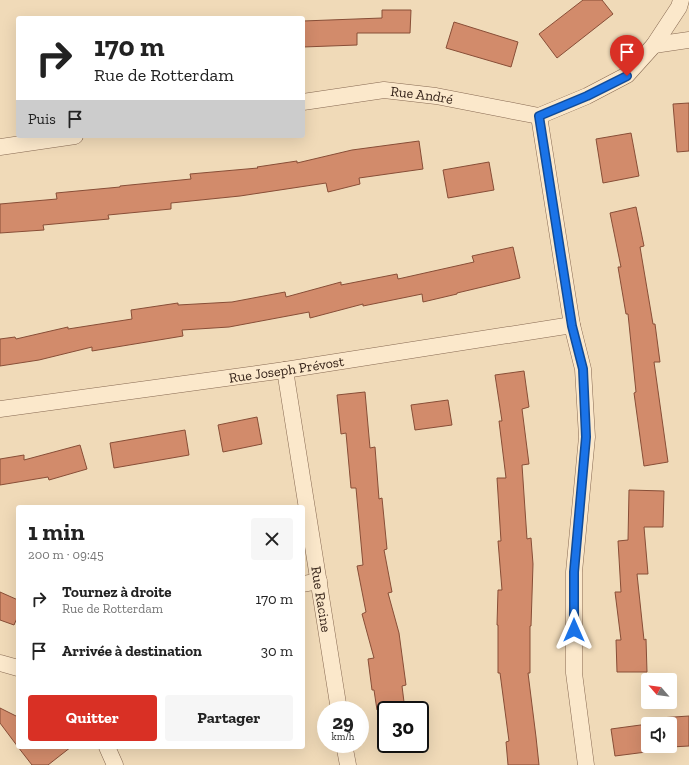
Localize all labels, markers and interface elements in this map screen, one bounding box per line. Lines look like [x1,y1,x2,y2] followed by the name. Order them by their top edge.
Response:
[94,30,165,63] text: 170 m
[28,32,80,84] icon: right
[610,35,644,76] pin
[616,41,638,63] icon: arrive
[94,64,234,86] text: Rue de Rotterdam
[390,82,455,108] street label: Rue André
[64,108,86,130] icon: arrive
[28,110,56,128] text: Puis
[228,352,346,386] street label: Rue Joseph Prévost
[28,517,85,546] text: 1 min
[251,518,293,560] button: close
[28,547,104,562] text: 200 m · 09:45
[308,565,335,634] street label: Rue Racine
[62,583,172,601] text: Tournez à droite
[28,588,50,610] icon: right
[255,590,293,608] text: 170 m
[62,601,163,616] text: Rue de Rotterdam
[553,609,595,651] position arrow
[28,640,50,662] icon: arrive
[62,642,202,660] text: Arrivée à destination
[261,642,293,660] text: 30 m
[641,673,677,709] north arrow
[641,673,677,753] map controls
[28,695,157,741] button: Quitter
[165,695,293,741] button: Partager
[377,701,429,753] speed limit sign: 30
[332,710,354,734] text: 29
[641,717,677,753] button: sound
[332,731,354,743] text: km/h

